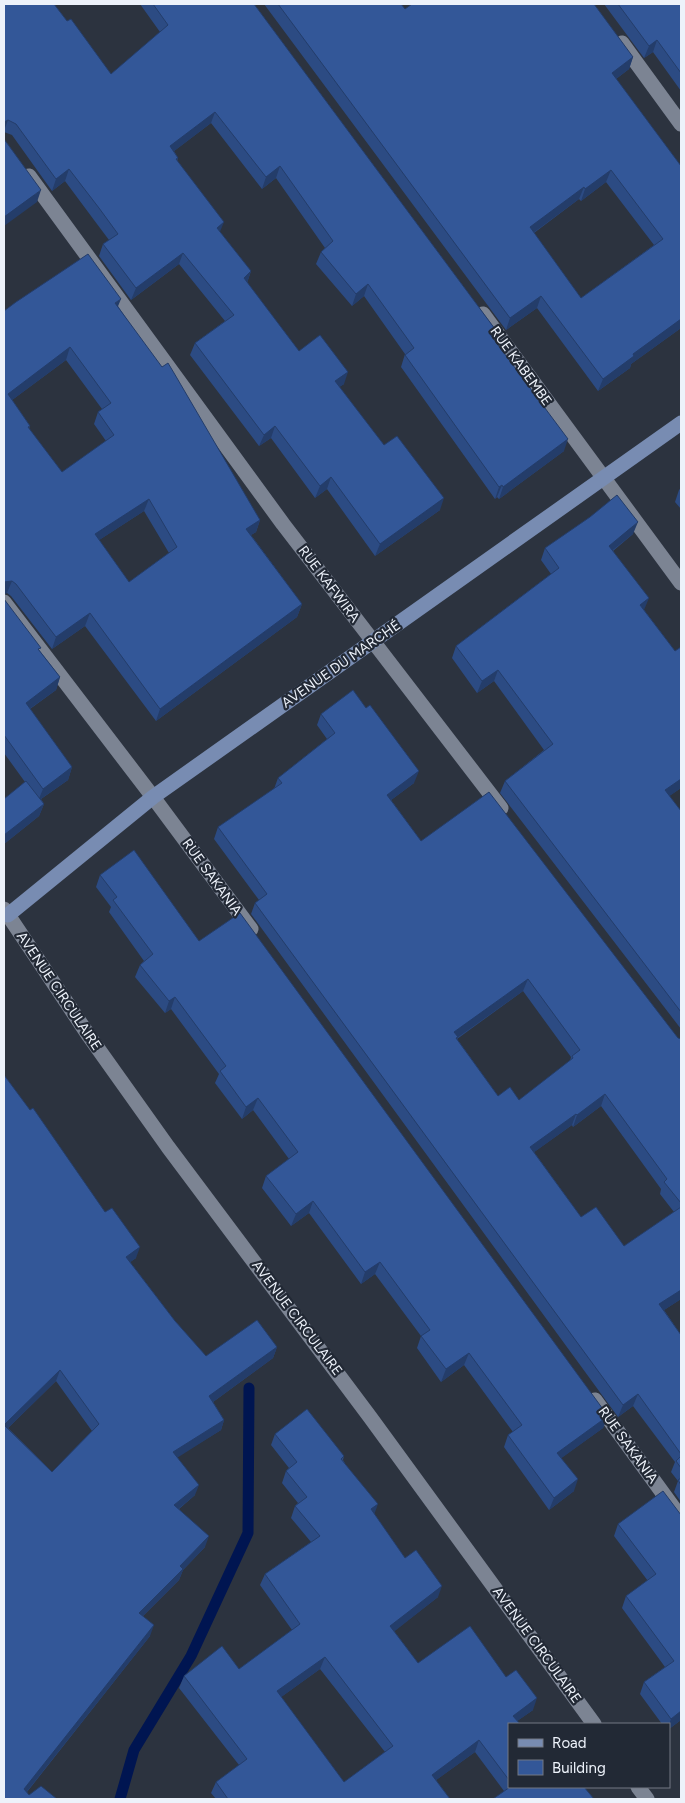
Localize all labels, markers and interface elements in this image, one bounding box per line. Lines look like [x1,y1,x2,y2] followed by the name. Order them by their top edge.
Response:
[487,323,555,409] street label: RUE KABEMBE
[295,542,364,626] street label: RUE KAFWIRA
[278,617,404,711] street label: AVENUE DU MARCHÉ
[178,835,246,919] street label: RUE SAKANIA
[13,928,105,1054] street label: AVENUE CIRCULAIRE
[248,1257,346,1379] street label: AVENUE CIRCULAIRE
[594,1403,662,1487] street label: RUE SAKANIA
[489,1584,585,1706] street label: AVENUE CIRCULAIRE
[508,1723,670,1788] legend
[552,1734,587,1752] text: Road
[552,1759,606,1777] text: Building

